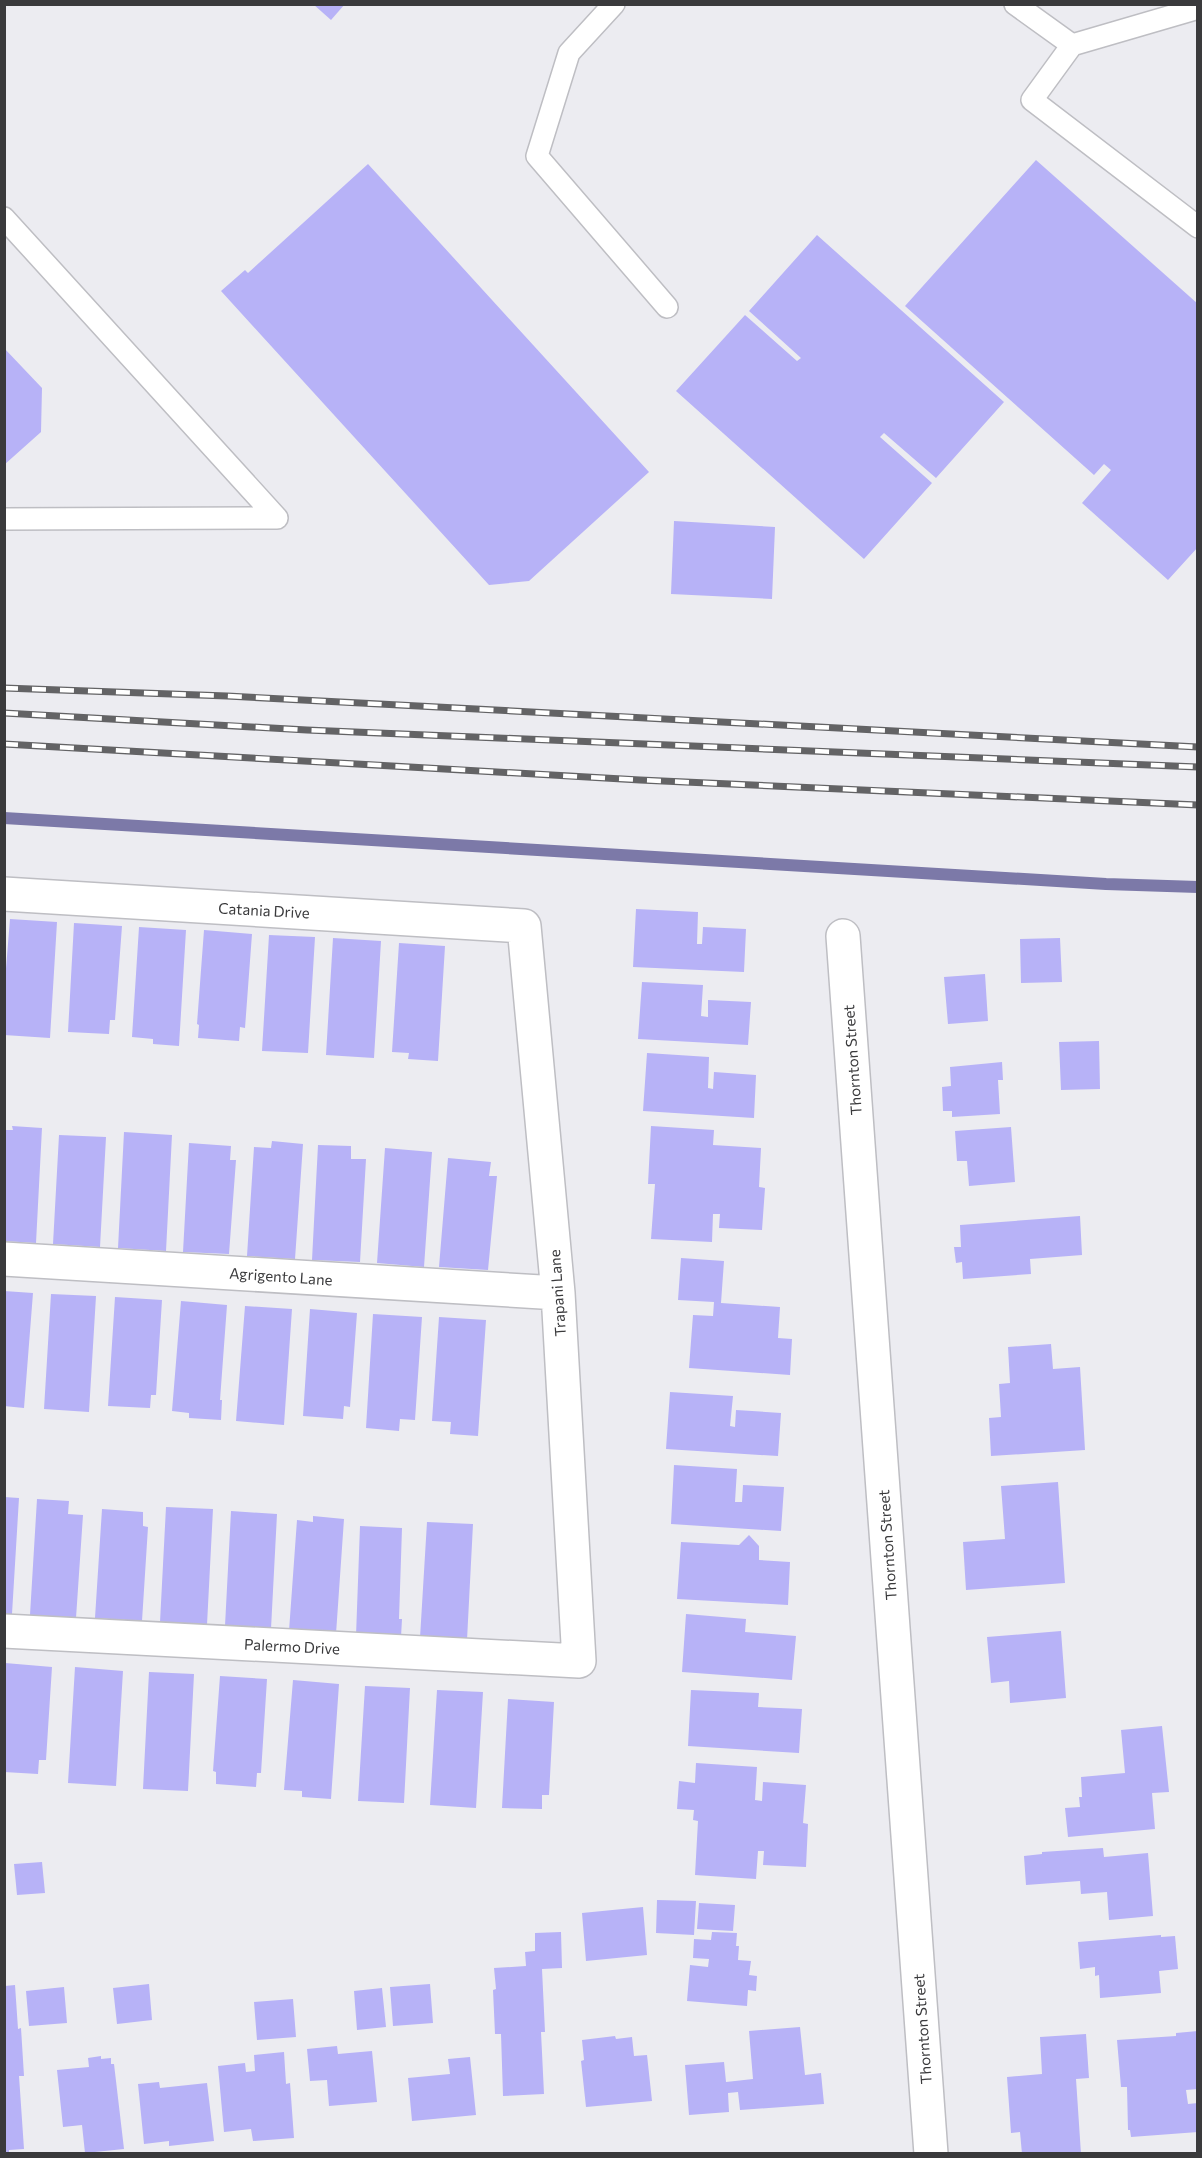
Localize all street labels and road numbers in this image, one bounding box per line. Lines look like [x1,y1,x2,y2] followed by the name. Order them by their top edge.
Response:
[218,899,310,921] street label: Catania Drive
[839,1004,865,1116] street label: Thornton Street
[545,1249,569,1337] street label: Trapani Lane
[229,1263,333,1289] street label: Agrigento Lane
[874,1489,900,1601] street label: Thornton Street
[244,1634,341,1658] street label: Palermo Drive
[909,1973,935,2085] street label: Thornton Street

